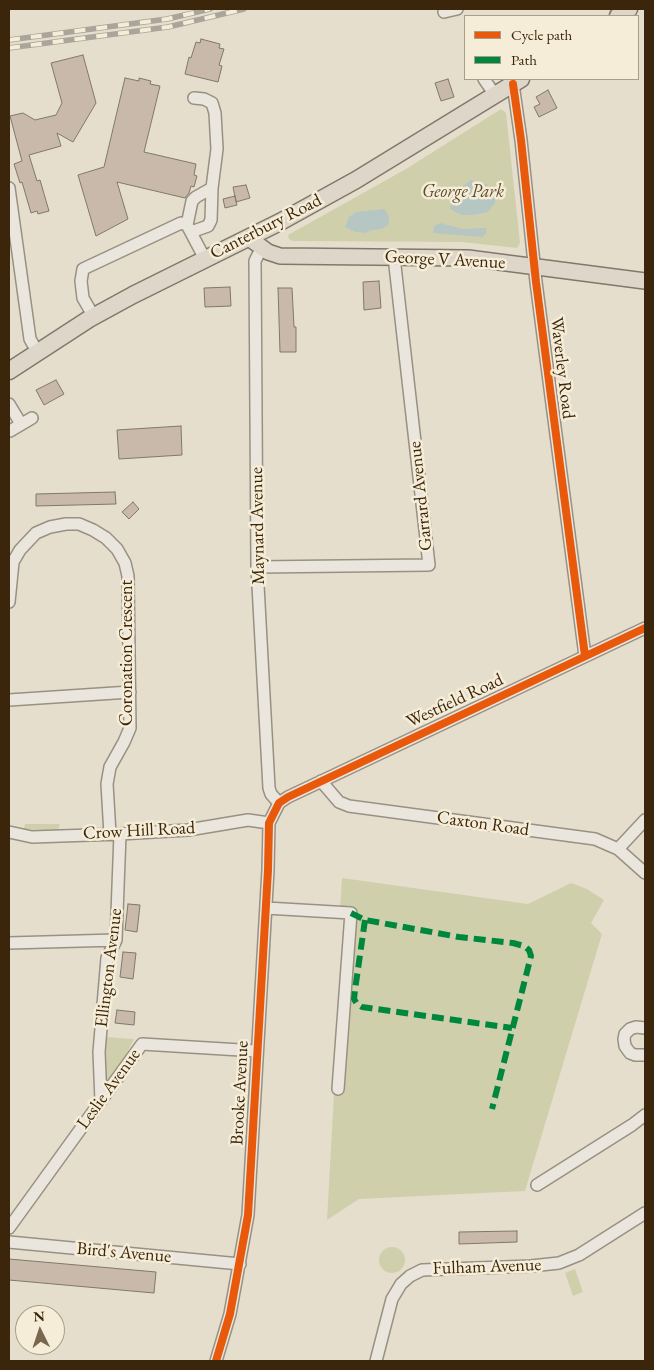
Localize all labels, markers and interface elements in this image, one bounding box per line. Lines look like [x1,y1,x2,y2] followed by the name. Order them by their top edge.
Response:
[464,15,639,80] legend
[511,25,572,44] text: Cycle path
[511,50,537,69] text: Path
[422,181,504,203] park label: George Park
[207,190,325,264] street label: Canterbury Road
[384,246,506,274] street label: George V Avenue
[545,316,579,420] street label: Waverley Road
[405,440,437,552] street label: Garrard Avenue
[246,467,270,585] street label: Maynard Avenue
[116,580,138,726] street label: Coronation Crescent
[403,669,507,733] street label: Westfield Road
[435,807,531,841] street label: Caxton Road
[82,817,196,845] street label: Crow Hill Road
[91,907,127,1029] street label: Ellington Avenue
[226,1040,254,1146] street label: Brooke Avenue
[73,1044,145,1134] street label: Leslie Avenue
[76,1238,172,1268] street label: Bird's Avenue
[432,1254,542,1280] street label: Fulham Avenue
[15,1305,65,1355] north arrow
[33,1307,45,1325] text: N

